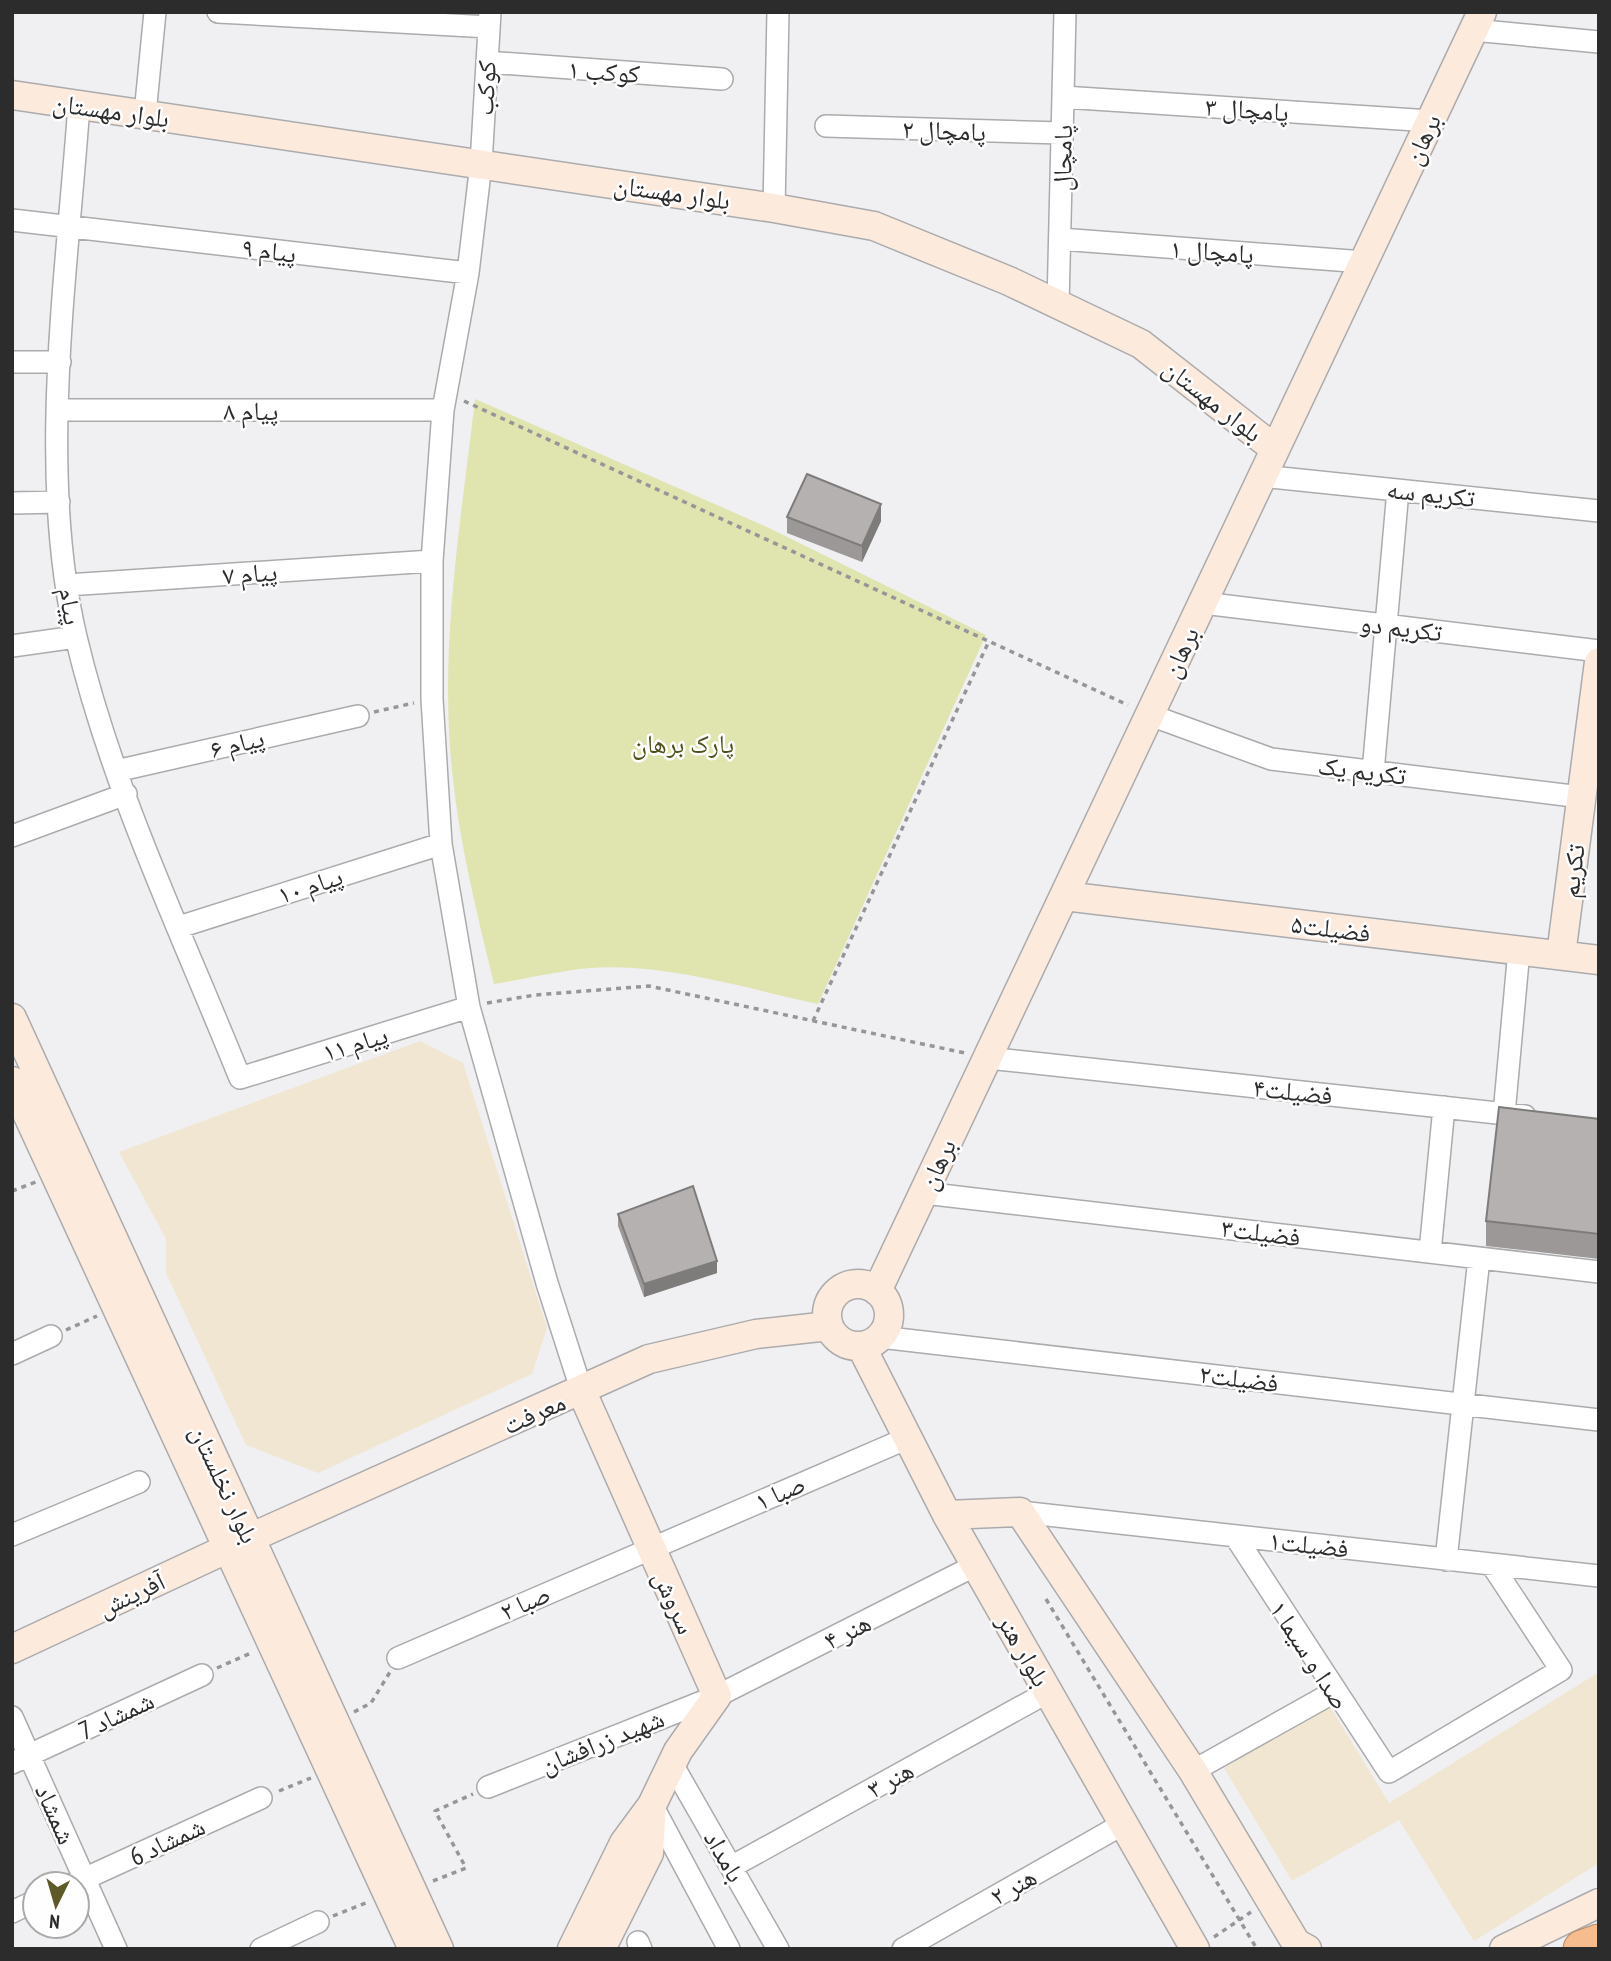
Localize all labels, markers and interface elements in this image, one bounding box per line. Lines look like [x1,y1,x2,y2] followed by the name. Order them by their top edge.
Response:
[567,52,641,90] street label: کوکب ۱
[467,59,503,116] street label: کوکب
[50,85,172,135] street label: بلوار مهستان
[1204,90,1290,129] street label: پامچال ۳
[1396,108,1448,170] street label: برهان
[901,112,987,148] street label: پامچال ۲
[1045,124,1079,192] street label: پامچال
[611,167,733,217] street label: بلوار مهستان
[240,230,298,272] street label: پیام ۹
[1169,232,1255,271] street label: پامچال ۱
[1157,351,1269,449] street label: بلوار مهستان
[224,394,278,429] street label: پیام ۸
[1385,472,1477,515] street label: تکریم سه
[222,555,279,593] street label: پیام ۷
[50,585,90,627] street label: پیام
[1358,606,1444,649] street label: تکریم دو
[1154,621,1206,683] street label: برهان
[207,721,268,767] street label: پیام ۶
[632,727,734,760] park label: پارک برهان
[1316,748,1408,793] street label: تکریم یک
[1552,842,1593,900] street label: تکریم
[273,859,347,913] street label: پیام ۱۰
[1289,907,1373,949] street label: فضیلت۵
[318,1018,392,1070] street label: پیام ۱۱
[1252,1070,1334,1112] street label: فضیلت۴
[911,1133,963,1195] street label: برهان
[1219,1211,1303,1253] street label: فضیلت۳
[1197,1357,1281,1399] street label: فضیلت۲
[497,1385,571,1441] street label: معرفت
[183,1420,267,1548] street label: بلوار نخلستان
[750,1466,810,1518] street label: صبا ۱
[1268,1523,1350,1565] street label: فضیلت۱
[92,1564,171,1624] street label: آفرینش
[646,1565,704,1639] street label: سروش
[495,1576,555,1628] street label: صبا ۲
[1263,1594,1357,1716] street label: صدا و سیما ۱
[818,1605,876,1657] street label: هنر ۴
[990,1607,1058,1692] street label: بلوار هنر
[73,1683,159,1747] street label: شمشاد 7
[535,1701,669,1781] street label: شهید زرافشان
[861,1753,919,1805] street label: هنر ۳
[28,1779,84,1849] street label: شمشاد
[124,1809,210,1873] street label: شمشاد 6
[697,1824,753,1888] street label: بامداد
[984,1860,1042,1912] street label: هنر ۲
[21,1870,91,1940] north arrow
[48,1910,61,1934] text: N

